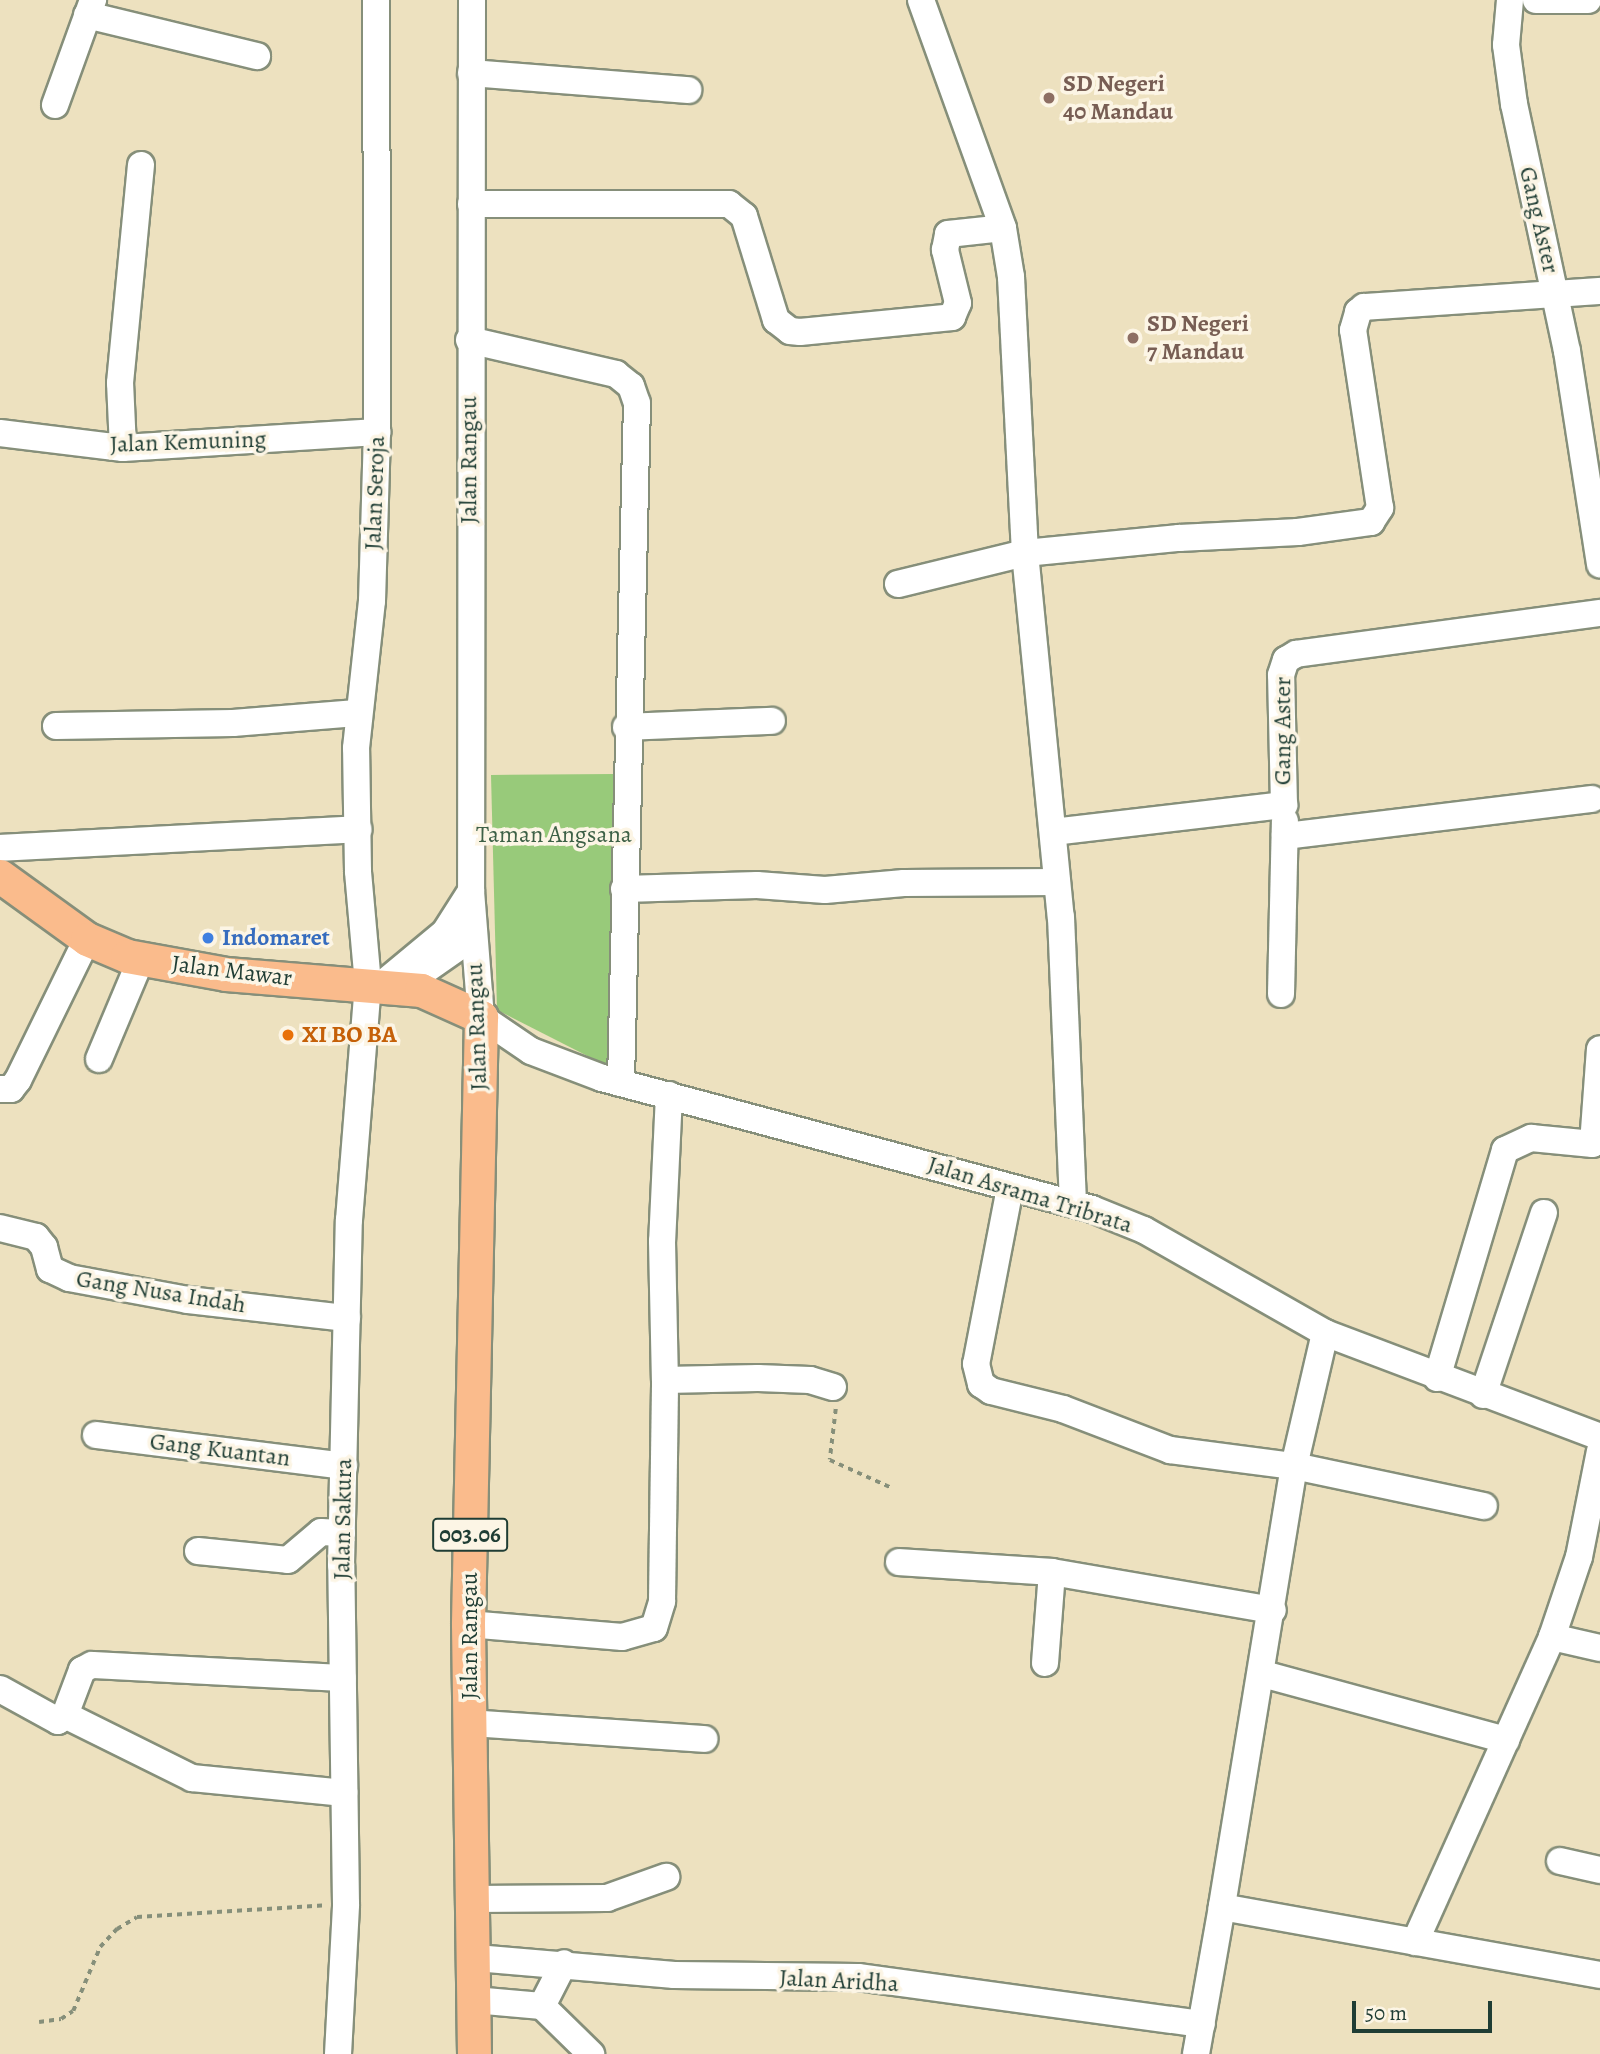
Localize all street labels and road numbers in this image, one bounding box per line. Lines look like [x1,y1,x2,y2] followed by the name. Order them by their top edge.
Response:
[1513,164,1565,276] street label: Gang Aster
[455,396,483,524] street label: Jalan Rangau
[109,425,267,459] street label: Jalan Kemuning
[359,435,391,551] street label: Jalan Seroja
[1269,677,1297,785] street label: Gang Aster
[170,949,294,993] street label: Jalan Mawar
[460,963,494,1091] street label: Jalan Rangau
[924,1150,1136,1240] street label: Jalan Asrama Tribrata
[74,1264,248,1320] street label: Gang Nusa Indah
[148,1427,292,1473] street label: Gang Kuantan
[328,1458,358,1580] street label: Jalan Sakura
[432,1516,508,1554] road number: 003.06
[456,1572,484,1700] street label: Jalan Rangau
[779,1963,899,1999] street label: Jalan Aridha

